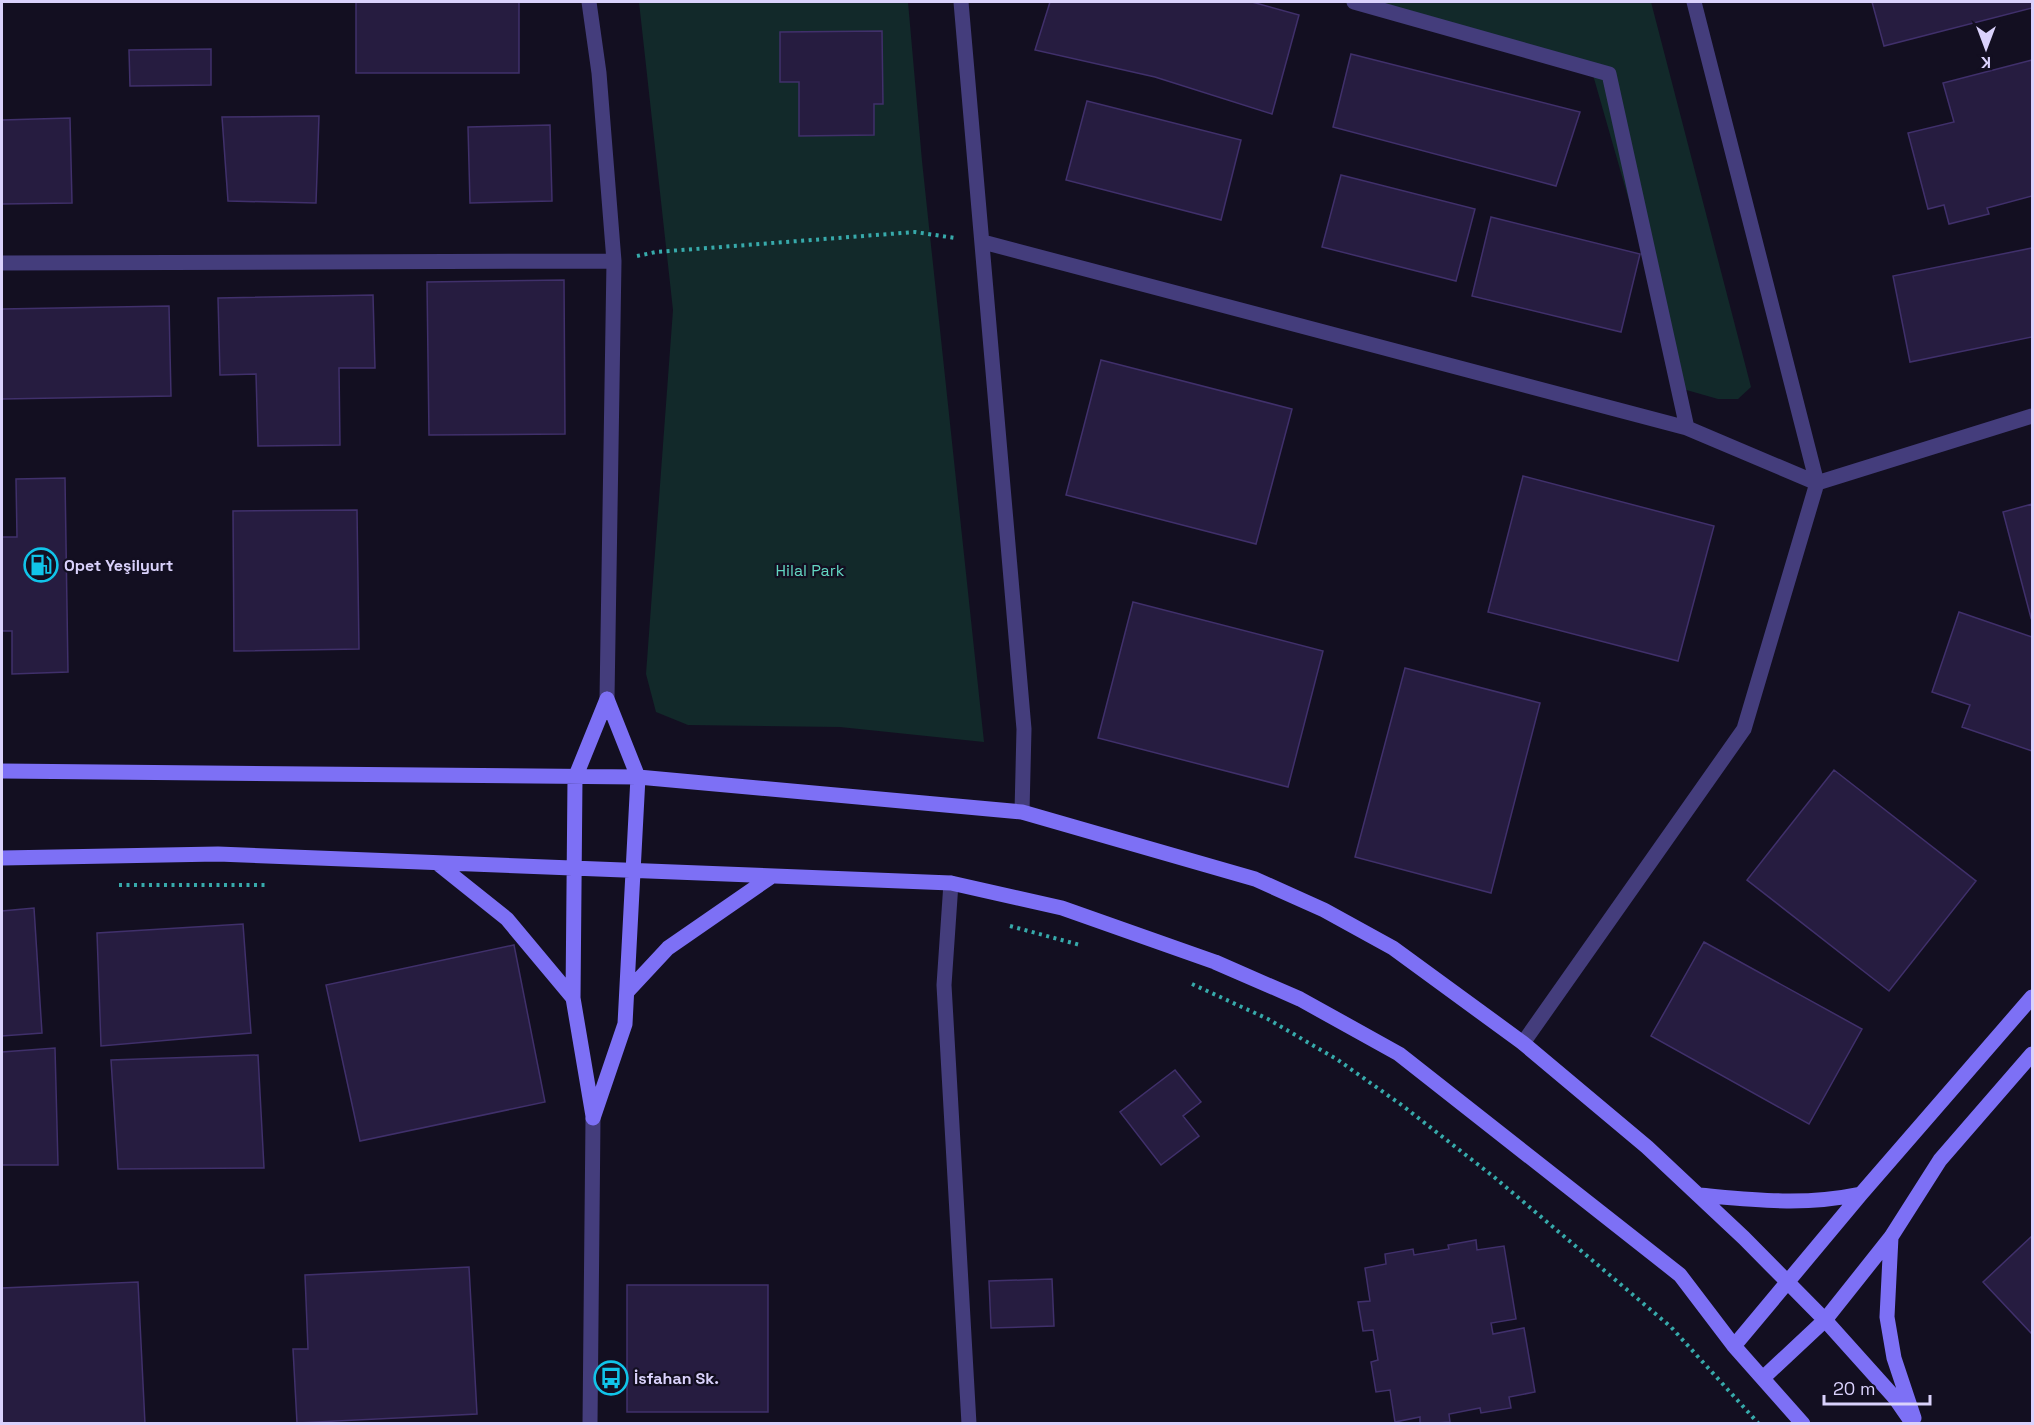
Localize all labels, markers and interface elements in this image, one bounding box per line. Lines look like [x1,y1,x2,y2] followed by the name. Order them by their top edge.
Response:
[1956,18,2016,78] north arrow
[1981,52,1991,73] text: K
[23,547,59,583] fuel station icon: Opet Yeşilyurt
[64,555,173,576] place label: Opet Yeşilyurt
[776,560,845,581] park label: Hilal Park
[593,1360,629,1396] bus stop icon: İsfahan Sk.
[634,1368,719,1389] place label: İsfahan Sk.
[1824,1368,1930,1406] scale bar
[1833,1377,1876,1400] text: 20 m

